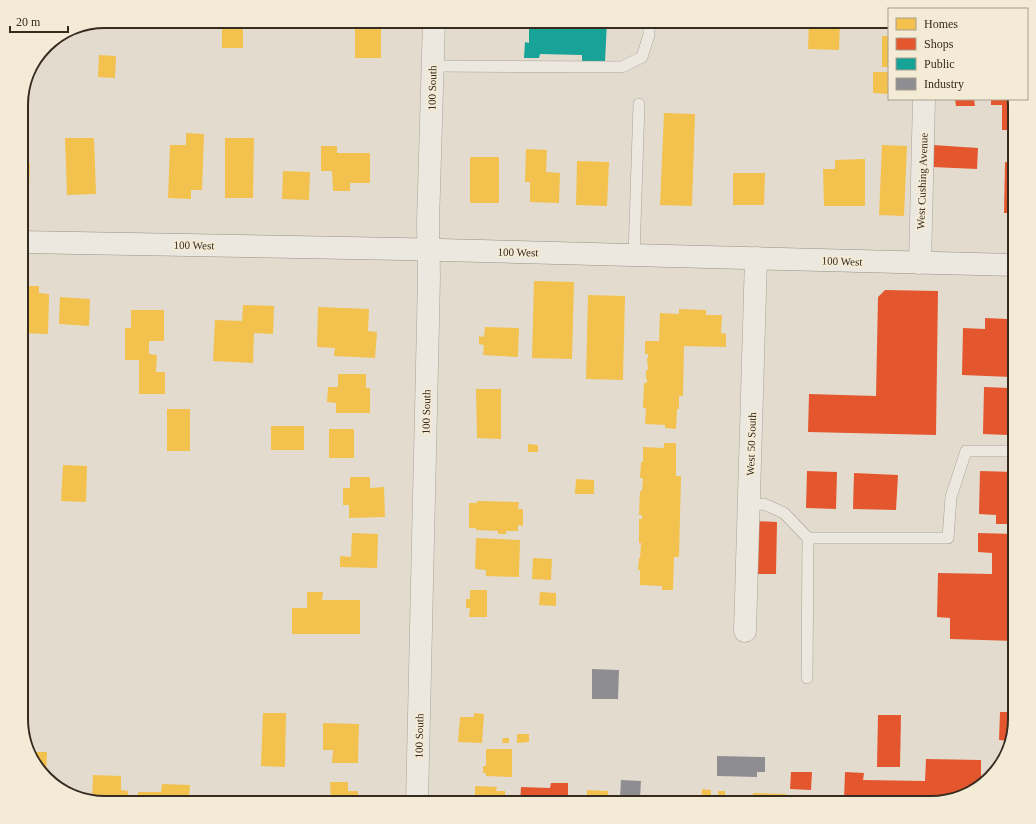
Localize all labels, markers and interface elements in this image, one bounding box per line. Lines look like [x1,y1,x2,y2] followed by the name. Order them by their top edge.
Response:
[10,8,68,34] scale bar
[888,8,1028,100] legend
[16,15,41,29] text: 20 m
[924,17,958,31] text: Homes
[924,37,954,51] text: Shops
[924,57,955,71] text: Public
[426,65,438,111] street label: 100 South
[924,77,964,91] text: Industry
[914,132,930,230] street label: West Cushing Avenue
[174,239,214,251] street label: 100 West
[498,246,538,258] street label: 100 West
[821,254,863,268] street label: 100 West
[420,389,432,435] street label: 100 South
[744,411,758,476] street label: West 50 South
[413,713,425,759] street label: 100 South

